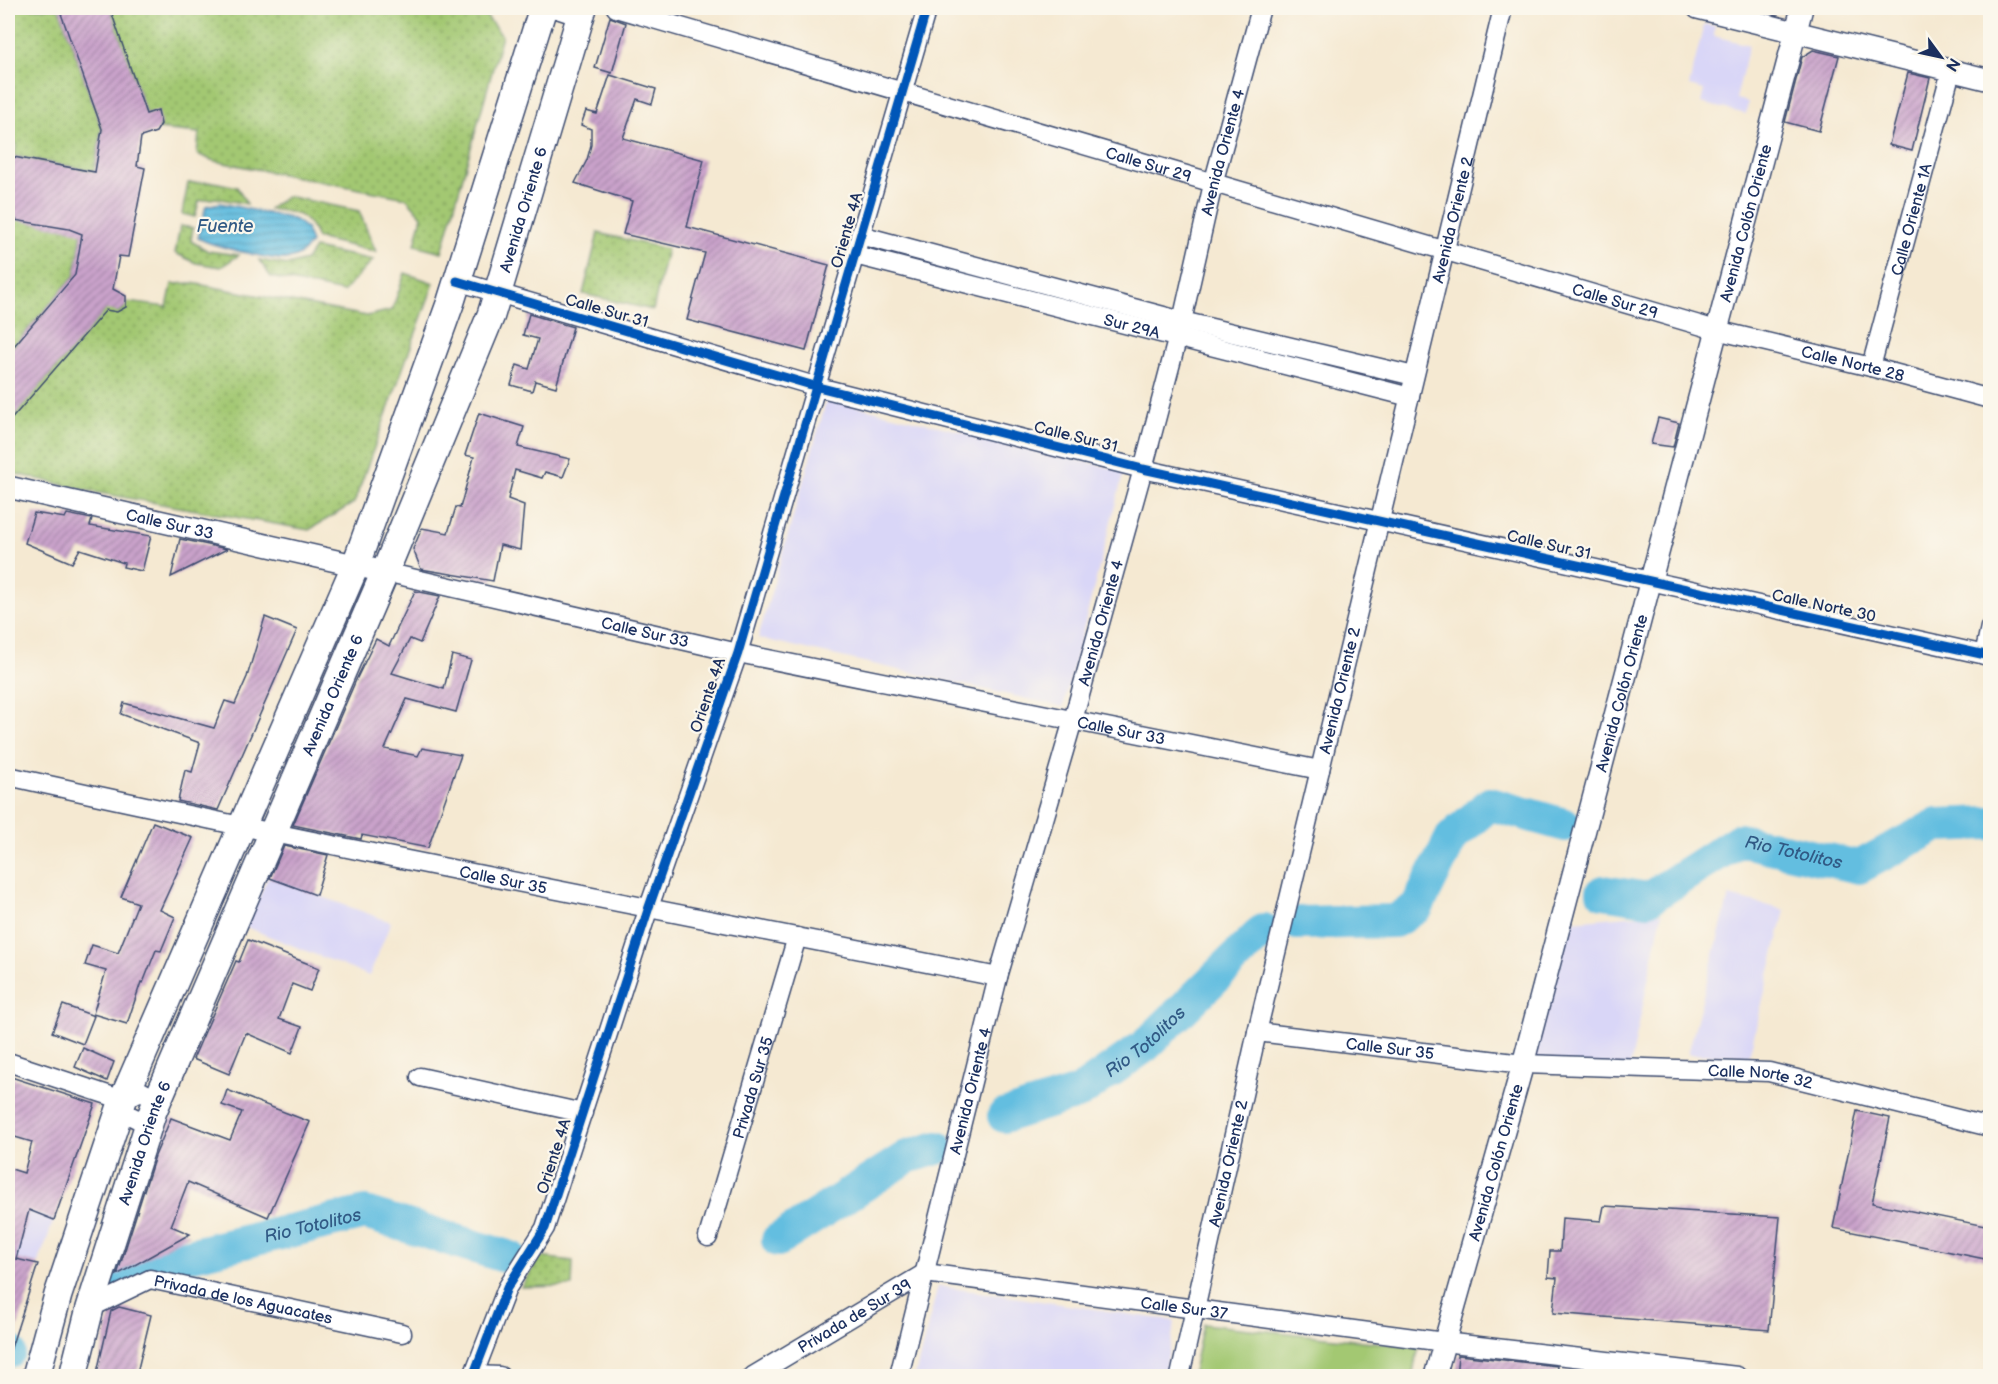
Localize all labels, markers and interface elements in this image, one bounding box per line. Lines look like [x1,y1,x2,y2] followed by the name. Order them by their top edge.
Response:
[1911,27,1971,87] north arrow
[1941,54,1964,75] text: N
[1198,87,1249,218] street label: Avenida Oriente 4
[1717,142,1777,304] street label: Avenida Colón Oriente
[1103,144,1193,187] street label: Calle Sur 29
[496,145,552,275] street label: Avenida Oriente 6
[1429,154,1478,285] street label: Avenida Oriente 2
[1888,161,1937,278] street label: Calle Oriente 1A
[828,190,867,271] street label: Oriente 4A
[197,216,253,237] water label: Fuente
[1570,280,1660,323] street label: Calle Sur 29
[563,291,650,332] street label: Calle Sur 31
[1102,311,1162,344] street label: Sur 29A
[1799,343,1906,387] street label: Calle Norte 28
[1032,418,1119,457] street label: Calle Sur 31
[124,506,215,544] street label: Calle Sur 33
[1505,527,1593,564] street label: Calle Sur 31
[1075,558,1128,688] street label: Avenida Oriente 4
[1770,586,1877,627] street label: Calle Norte 30
[1593,612,1653,774] street label: Avenida Colón Oriente
[599,614,691,652] street label: Calle Sur 33
[1316,625,1365,756] street label: Avenida Oriente 2
[299,632,368,759] street label: Avenida Oriente 6
[687,655,730,735] street label: Oriente 4A
[1075,713,1167,750] street label: Calle Sur 33
[1743,832,1844,874] water label: Rio Totolitos
[458,863,548,899] street label: Calle Sur 35
[1101,1002,1190,1082] water label: Rio Totolitos
[946,1025,996,1156] street label: Avenida Oriente 4
[730,1035,778,1141] street label: Privada Sur 35
[1345,1035,1435,1064] street label: Calle Sur 35
[1708,1062,1815,1094] street label: Calle Norte 32
[116,1078,176,1208] street label: Avenida Oriente 6
[1466,1082,1528,1243] street label: Avenida Colón Oriente
[1206,1098,1253,1229] street label: Avenida Oriente 2
[533,1116,576,1196] street label: Oriente 4A
[262,1204,363,1248] water label: Rio Totolitos
[152,1272,334,1329] street label: Privada de los Aguacates
[795,1275,915,1358] street label: Privada de Sur 39
[1139,1294,1229,1324] street label: Calle Sur 37

